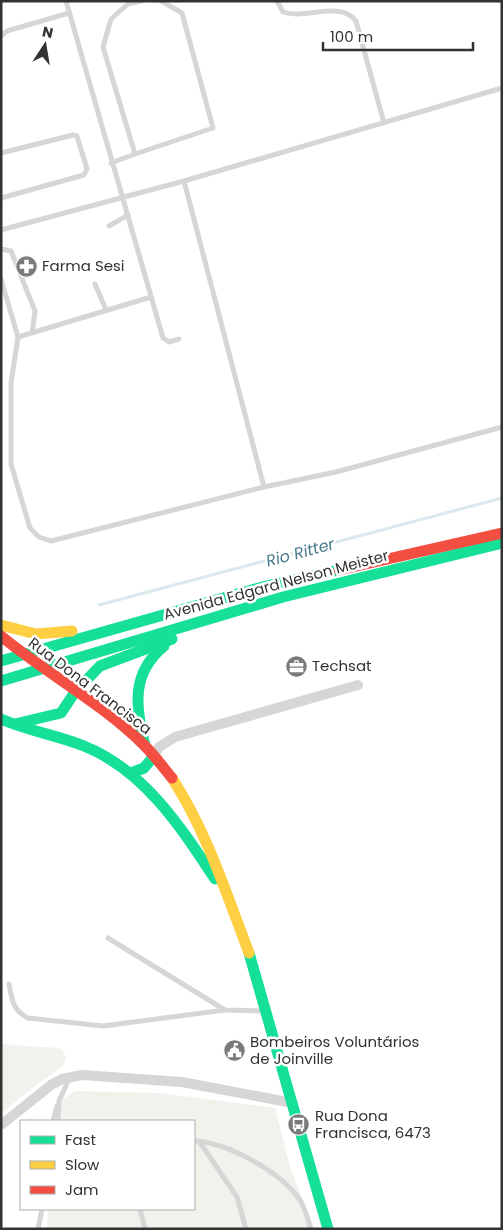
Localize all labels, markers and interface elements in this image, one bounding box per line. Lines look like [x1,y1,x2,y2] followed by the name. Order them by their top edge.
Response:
[20,20,70,70] north arrow
[323,20,473,52] scale bar
[40,21,55,43] text: N
[330,26,373,47] text: 100 m
[14,254,38,278] pharmacy icon: Farma Sesi
[42,255,125,276] place label: Farma Sesi
[263,532,338,573] water label: Rio Ritter
[161,544,391,625] street label: Avenida Edgard Nelson Meister
[24,632,156,739] street label: Rua Dona Francisca
[284,654,308,678] office icon: Techsat
[312,655,372,676] place label: Techsat
[250,1031,420,1069] place label: Bombeiros Voluntários de Joinville
[222,1039,246,1063] public building icon: Bombeiros Voluntários de Joinville
[315,1105,431,1143] place label: Rua Dona Francisca, 6473
[287,1113,311,1137] bus stop icon: Rua Dona Francisca, 6473
[20,1120,195,1210] legend
[65,1129,96,1150] text: Fast
[65,1154,100,1175] text: Slow
[65,1179,99,1200] text: Jam

